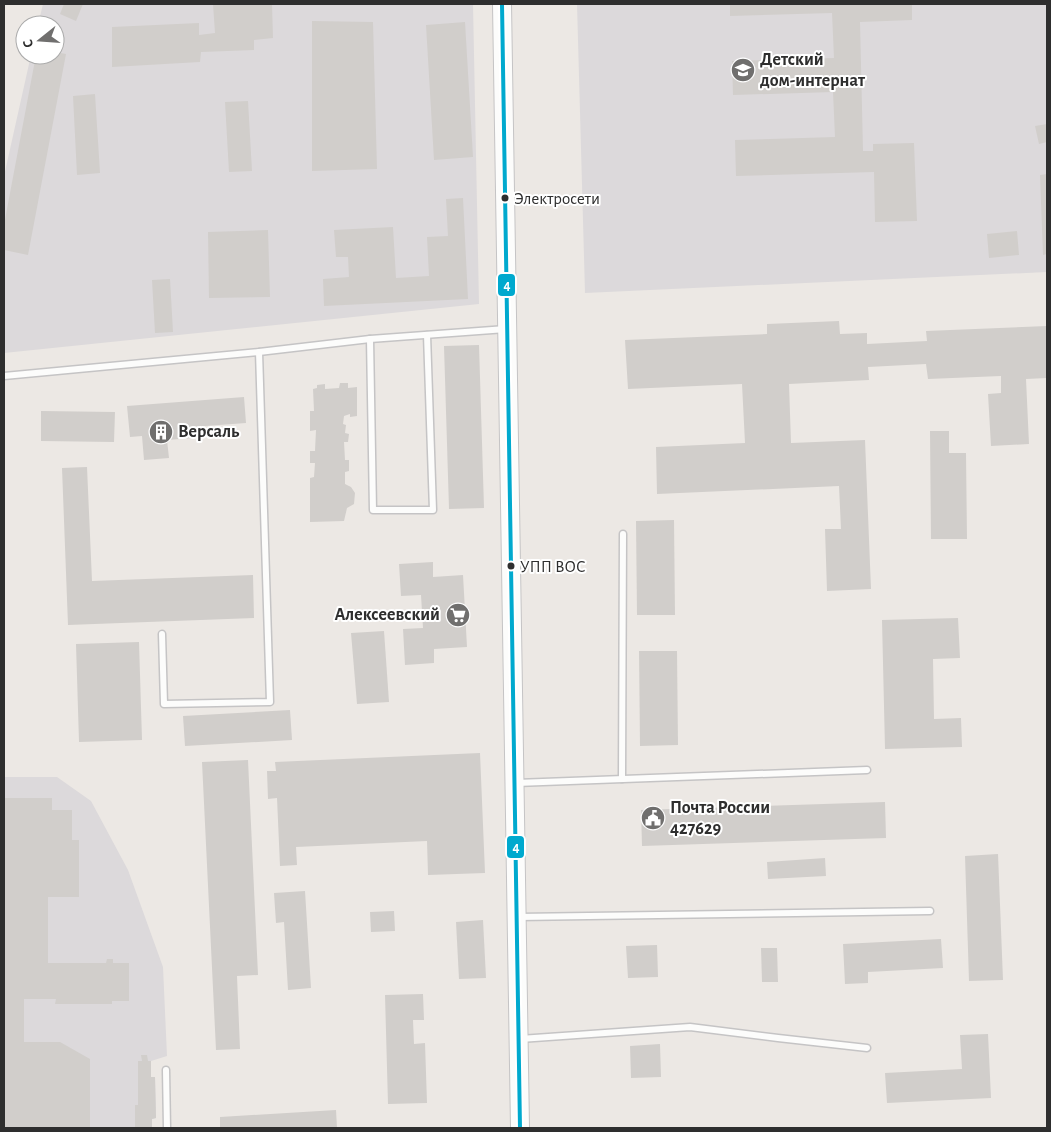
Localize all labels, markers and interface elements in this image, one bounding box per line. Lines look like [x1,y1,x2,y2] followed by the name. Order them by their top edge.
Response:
[15,15,65,65] north arrow
[21,38,36,49] text: С
[760,51,866,90] place label: Детский дом-интернат
[730,57,756,83] school or university icon: Детский дом-интернат
[514,190,600,207] place label: Электросети
[500,193,510,203] marker: Электросети
[497,273,516,297] line badge: 4
[503,279,511,293] text: 4
[148,419,174,445] building icon: Версаль
[178,423,240,441] place label: Версаль
[520,558,586,575] place label: УПП ВОС
[506,561,516,571] marker: УПП ВОС
[445,602,471,628] supermarket icon: Алексеевский
[334,606,440,624] place label: Алексеевский
[670,799,770,838] place label: Почта России 427629
[640,805,666,831] public building icon: Почта России 427629
[506,835,525,859] line badge: 4
[512,841,520,855] text: 4

